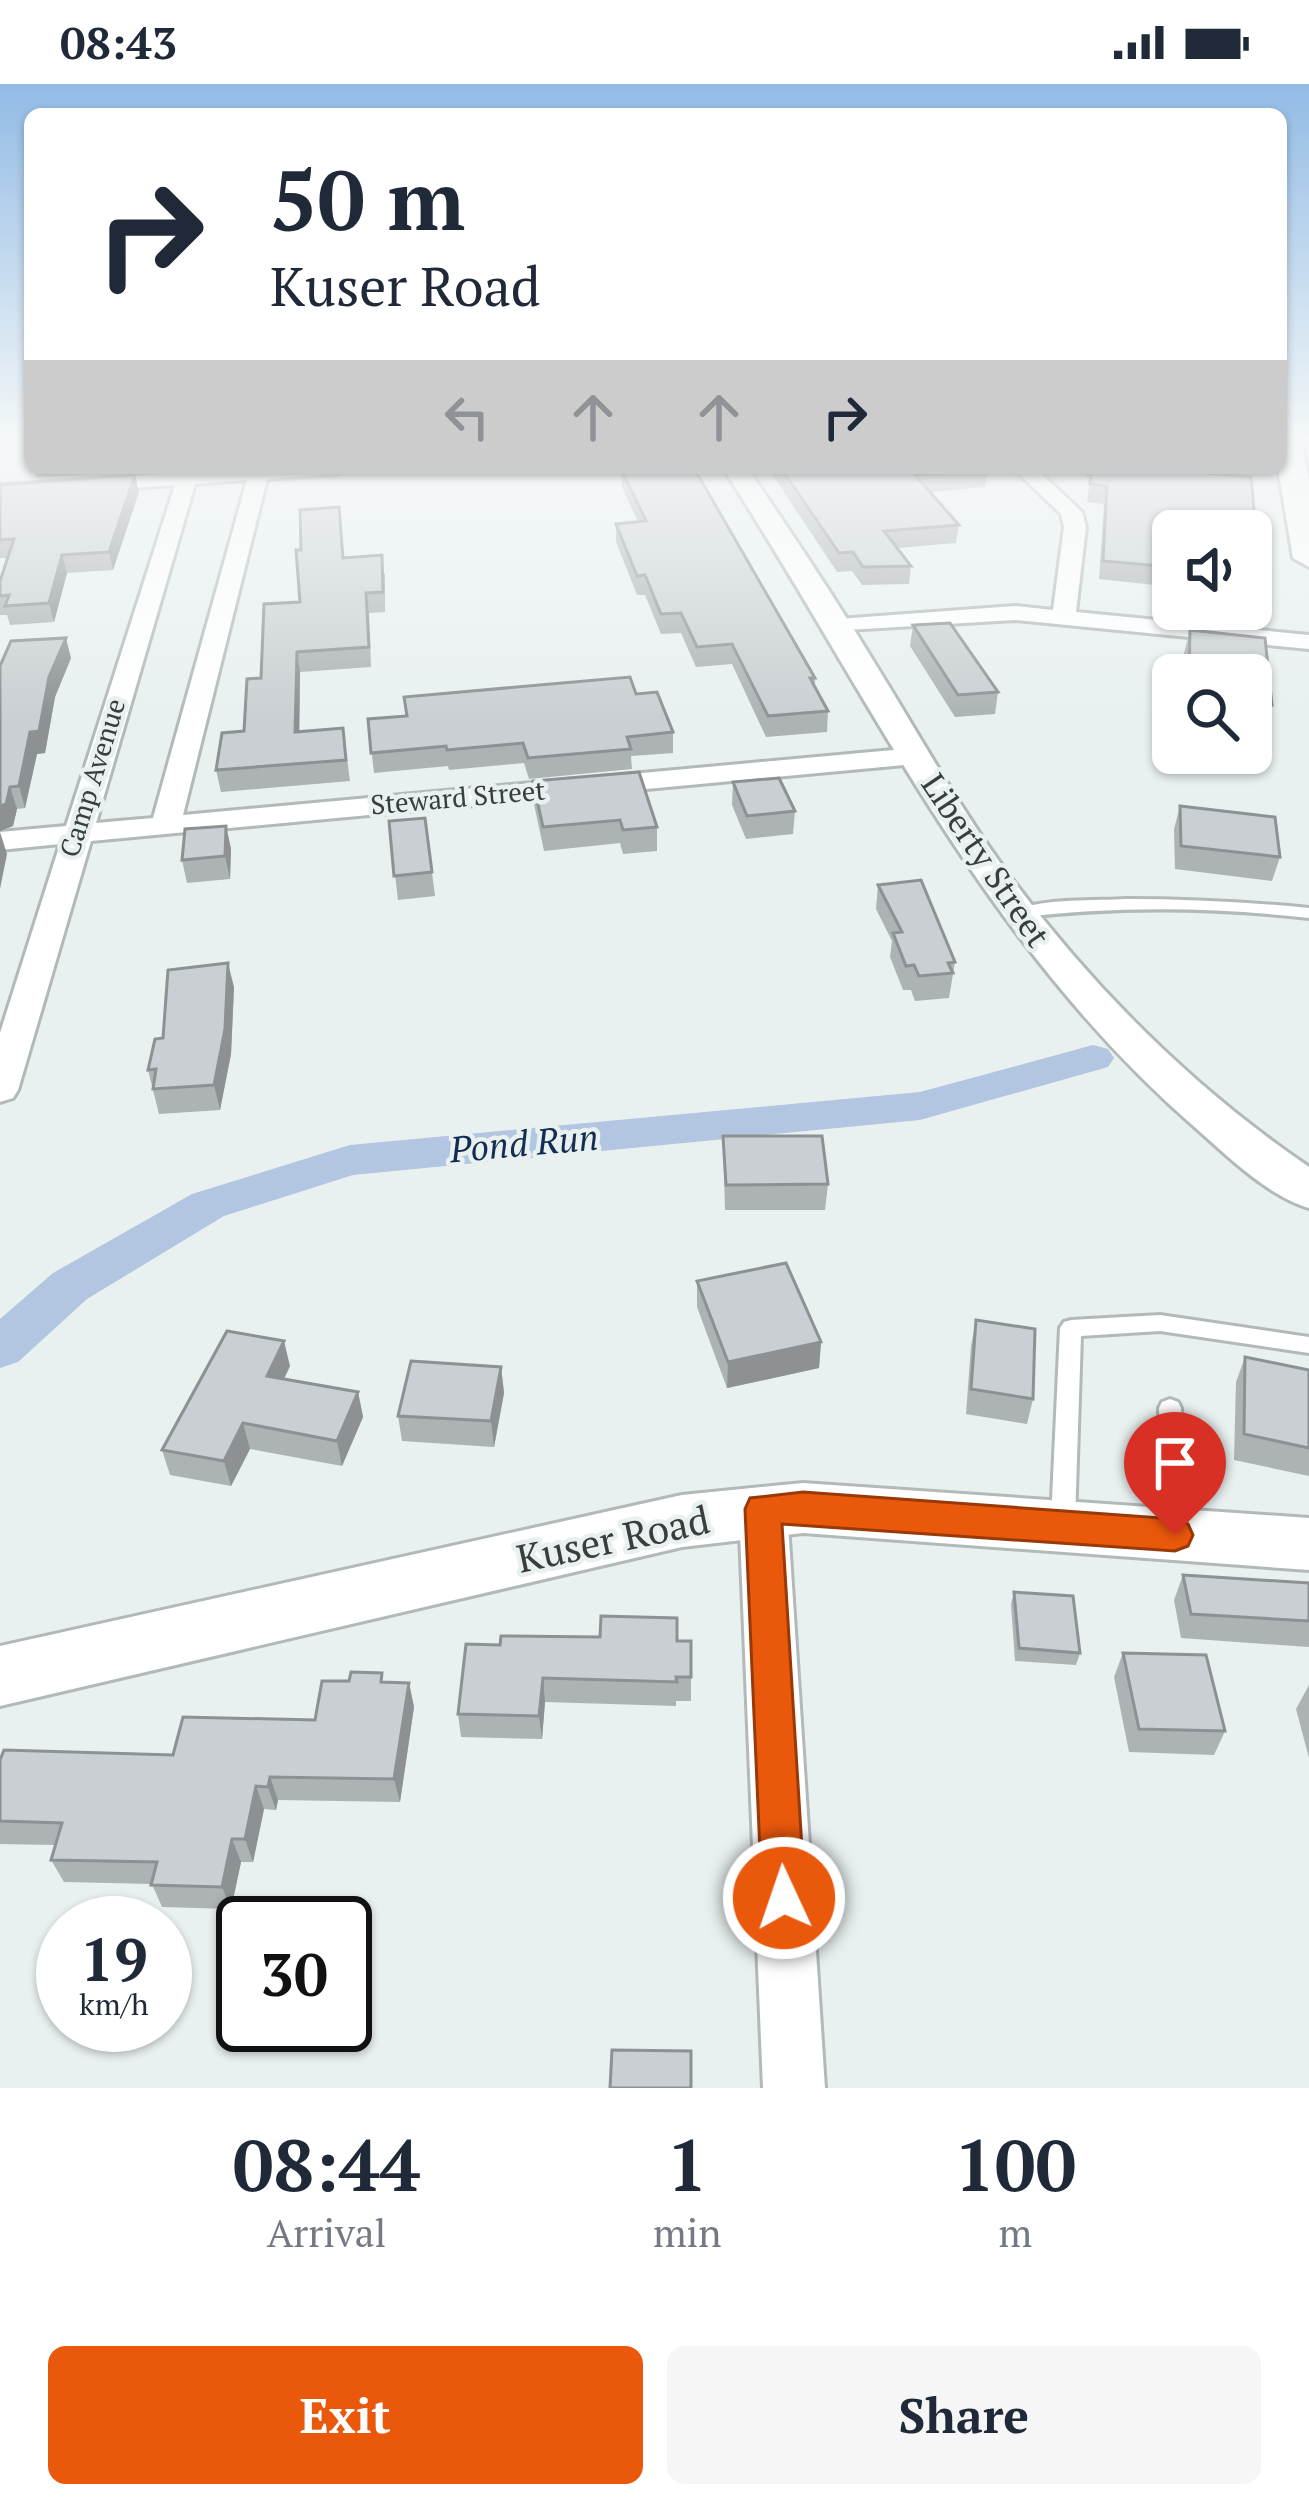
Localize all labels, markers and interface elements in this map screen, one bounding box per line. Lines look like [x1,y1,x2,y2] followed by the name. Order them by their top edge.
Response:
[60,12,177,72] text: 08:43
[270,143,465,254] text: 50 m
[72,156,228,312] icon: right
[270,250,541,321] text: Kuser Road
[434,384,500,450] icon: left
[560,384,626,450] icon: ahead
[686,384,752,450] icon: ahead
[812,384,878,450] icon: right
[1152,510,1272,774] map controls
[1152,510,1272,630] button: sound
[1152,654,1272,774] button: search
[51,694,133,861] street label: Camp Avenue
[913,765,1060,955] street label: Liberty Street
[369,771,547,823] street label: Steward Street
[447,1113,600,1172] water label: Pond Run
[1124,1412,1226,1535] pin
[1142,1430,1208,1496] icon: arrive
[512,1492,714,1584] street label: Kuser Road
[721,1835,847,1961] position arrow
[216,1896,372,2052] speed limit sign: 30
[80,1919,148,1998] text: 19
[79,1984,149,2024] text: km/h
[233,2116,420,2212] text: 08:44
[667,2116,708,2212] text: 1
[954,2116,1076,2212] text: 100
[267,2206,386,2258] text: Arrival
[653,2206,721,2258] text: min
[998,2206,1032,2258] text: m
[48,2346,643,2484] button: Exit
[667,2346,1261,2484] button: Share

